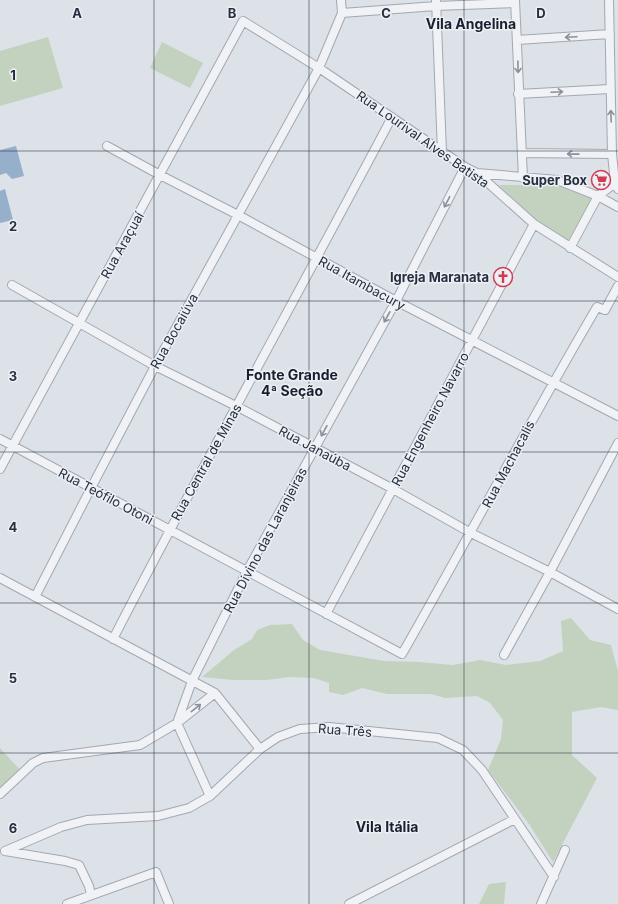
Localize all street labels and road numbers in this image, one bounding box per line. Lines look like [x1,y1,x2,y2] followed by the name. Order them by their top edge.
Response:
[354,87,492,191] street label: Rua Lourival Alves Batista
[97,208,147,281] street label: Rua Araçuaí
[316,253,408,313] street label: Rua Itambacury
[147,291,201,371] street label: Rua Bocaiúva
[388,349,472,489] street label: Rua Engenheiro Navarro
[167,401,245,523] street label: Rua Central de Minas
[478,418,538,510] street label: Rua Machacalis
[276,422,354,474] street label: Rua Janaúba
[56,464,156,528] street label: Rua Teófilo Otoni
[220,464,310,615] street label: Rua Divino das Laranjeiras
[318,720,373,740] street label: Rua Três

